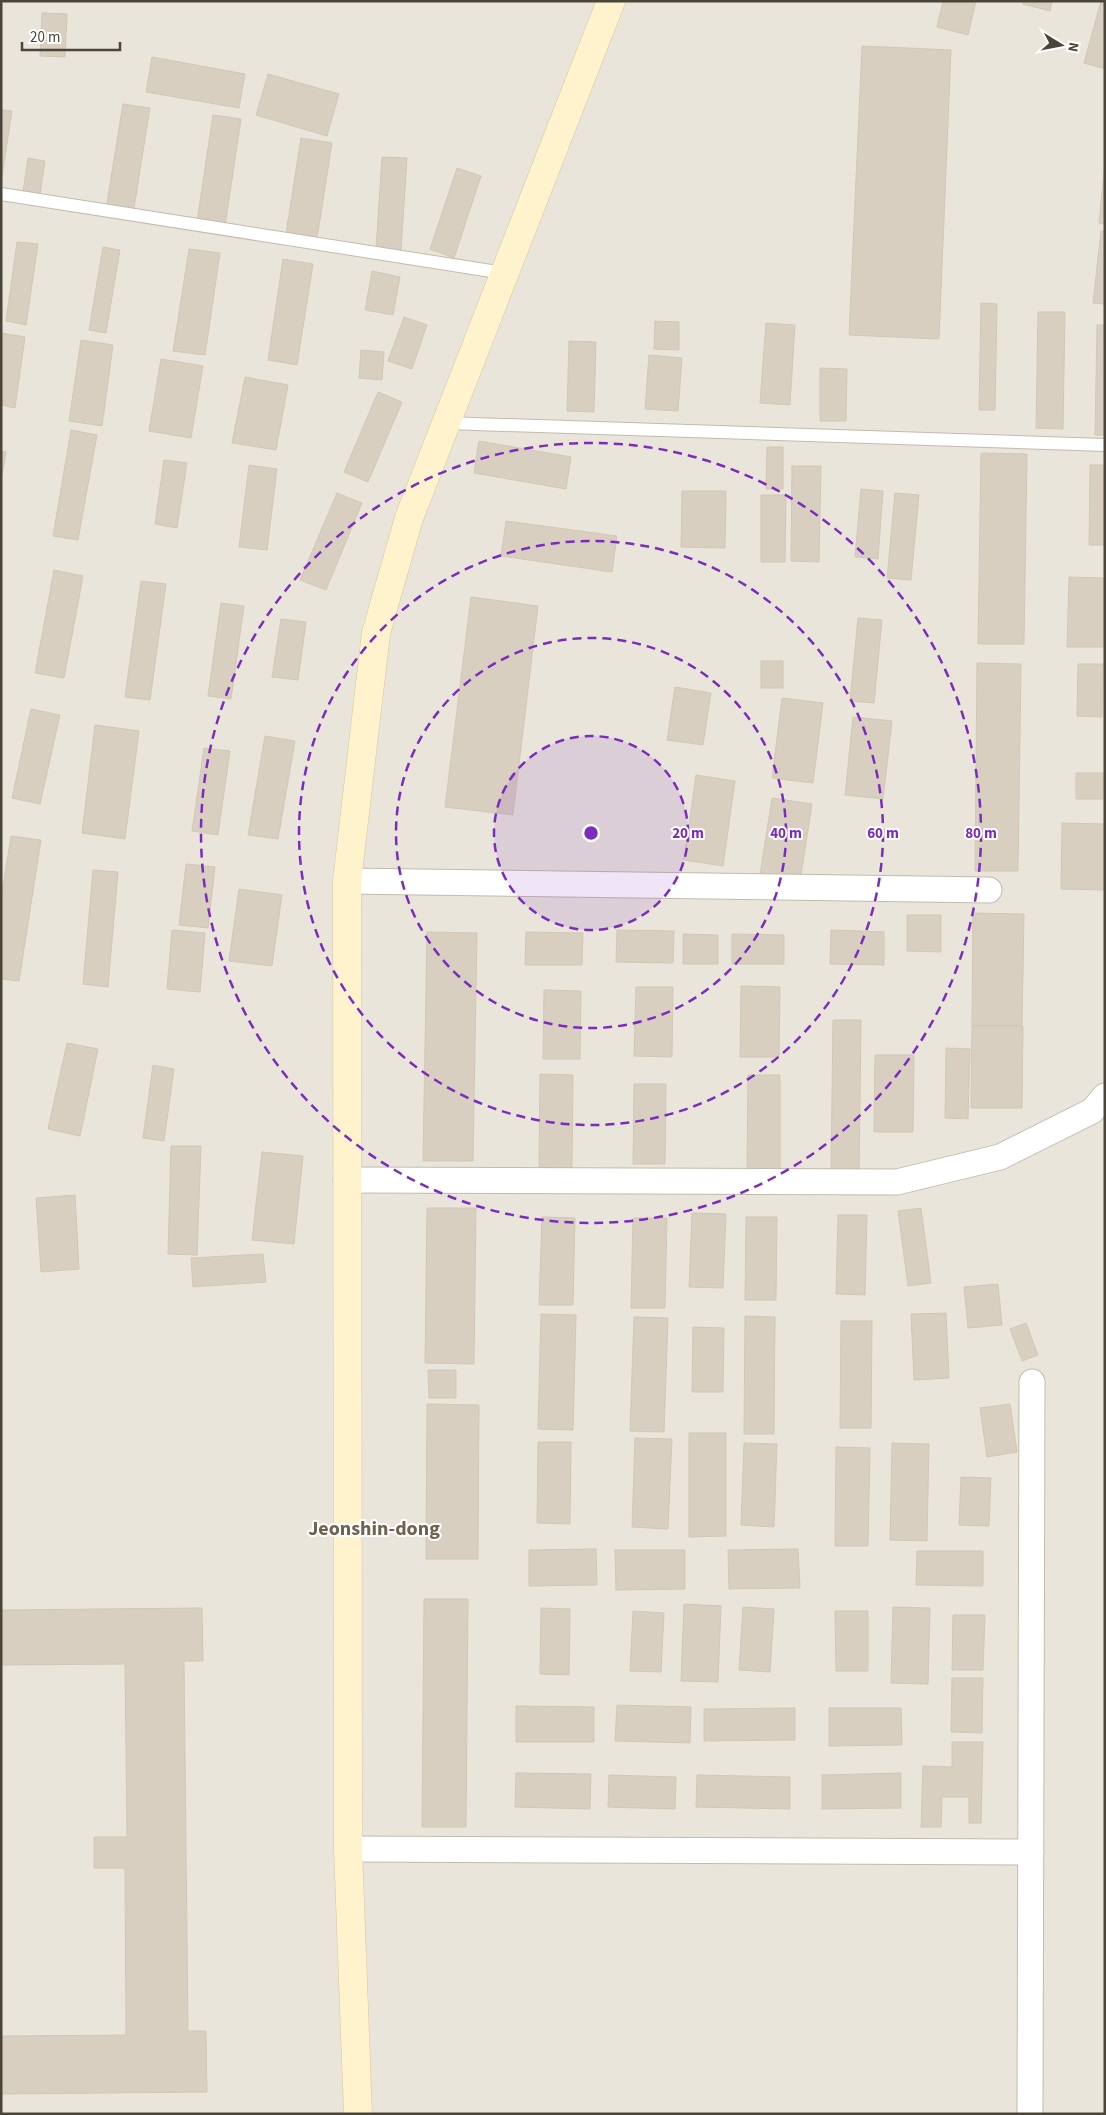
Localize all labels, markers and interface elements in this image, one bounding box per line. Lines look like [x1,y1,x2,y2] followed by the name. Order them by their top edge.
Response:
[22,20,120,52] scale bar
[1036,20,1086,70] north arrow
[30,27,60,48] text: 20 m
[1062,41,1083,53] text: N
[672,823,704,844] text: 20 m
[770,823,802,844] text: 40 m
[867,823,899,844] text: 60 m
[965,823,997,844] text: 80 m
[582,824,600,842] centre of rings
[308,1515,440,1543] district label: Jeonshin-dong

